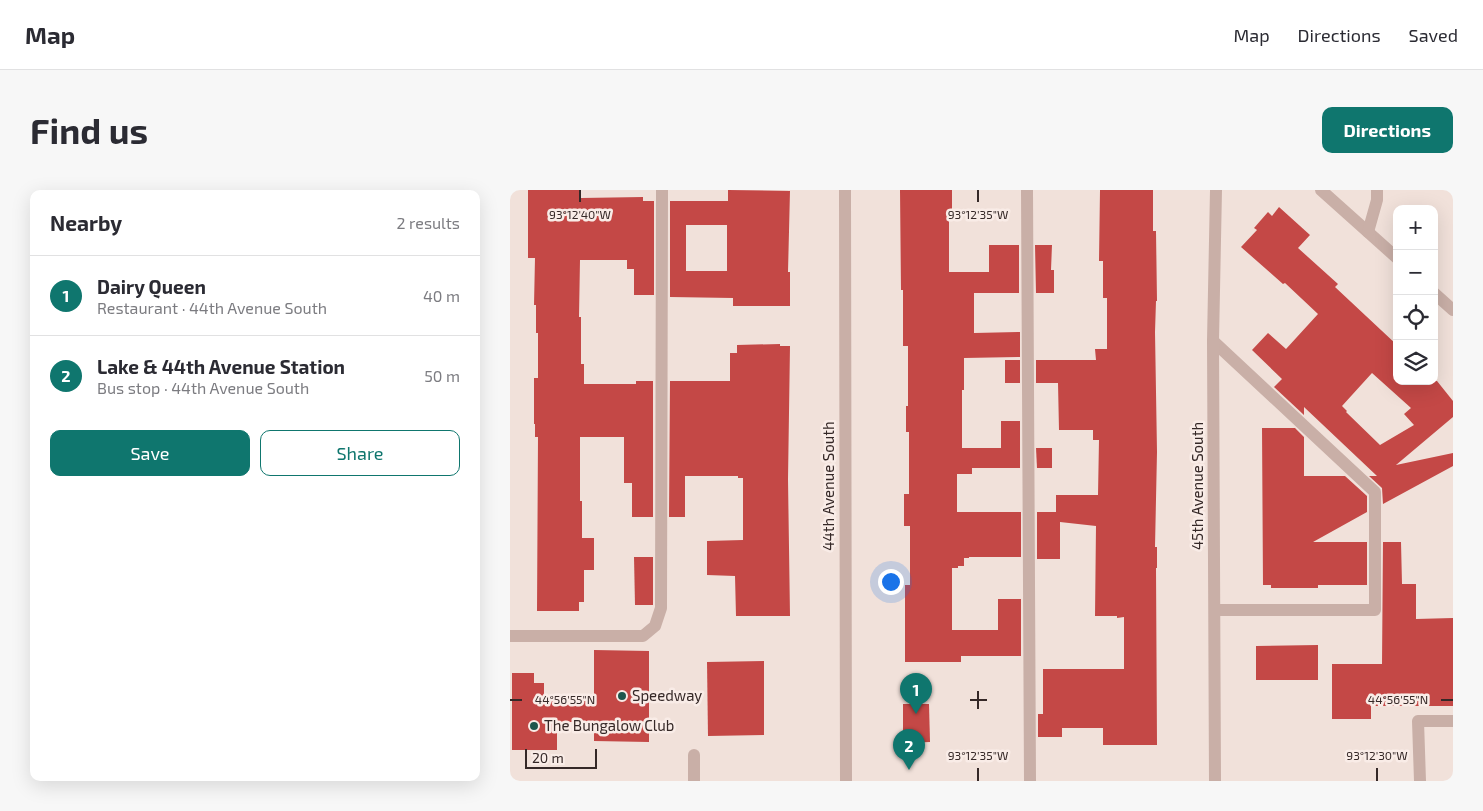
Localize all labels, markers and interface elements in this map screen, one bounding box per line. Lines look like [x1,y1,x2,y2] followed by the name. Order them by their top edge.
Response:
[25,20,75,49] text: Map
[1233,24,1270,46] text: Map
[1298,24,1381,46] text: Directions
[1409,24,1458,46] text: Saved
[1322,107,1453,153] button: Directions
[30,109,148,151] text: Find us
[1393,205,1438,385] map controls
[1393,205,1438,250] button: +
[549,207,611,221] text: 93°12'40"W
[948,207,1008,221] text: 93°12'35"W
[50,210,122,235] text: Nearby
[397,213,460,232] text: 2 results
[1393,250,1438,295] button: −
[97,275,206,298] text: Dairy Queen
[63,286,69,305] text: 1
[423,286,460,305] text: 40 m
[1393,295,1438,340] button: locate
[97,298,327,317] text: Restaurant · 44th Avenue South
[1393,340,1438,385] button: layers
[97,355,345,378] text: Lake & 44th Avenue Station
[61,366,71,385] text: 2
[424,366,460,385] text: 50 m
[97,378,309,397] text: Bus stop · 44th Avenue South
[819,421,837,551] street label: 44th Avenue South
[1188,422,1206,550] street label: 45th Avenue South
[50,430,250,476] button: Save
[260,430,460,476] button: Share
[878,569,904,595] your location
[900,673,932,714] pin: 1
[632,686,702,704] place label: Speedway
[616,690,628,702] marker: Speedway
[535,692,595,706] text: 44°56'55"N
[1368,692,1428,706] text: 44°56'55"N
[544,716,674,734] place label: The Bungalow Club
[528,720,540,732] marker: The Bungalow Club
[893,729,925,770] pin: 2
[525,746,598,769] scale bar
[948,748,1008,762] text: 93°12'35"W
[1346,748,1408,762] text: 93°12'30"W
[532,749,564,766] text: 20 m

